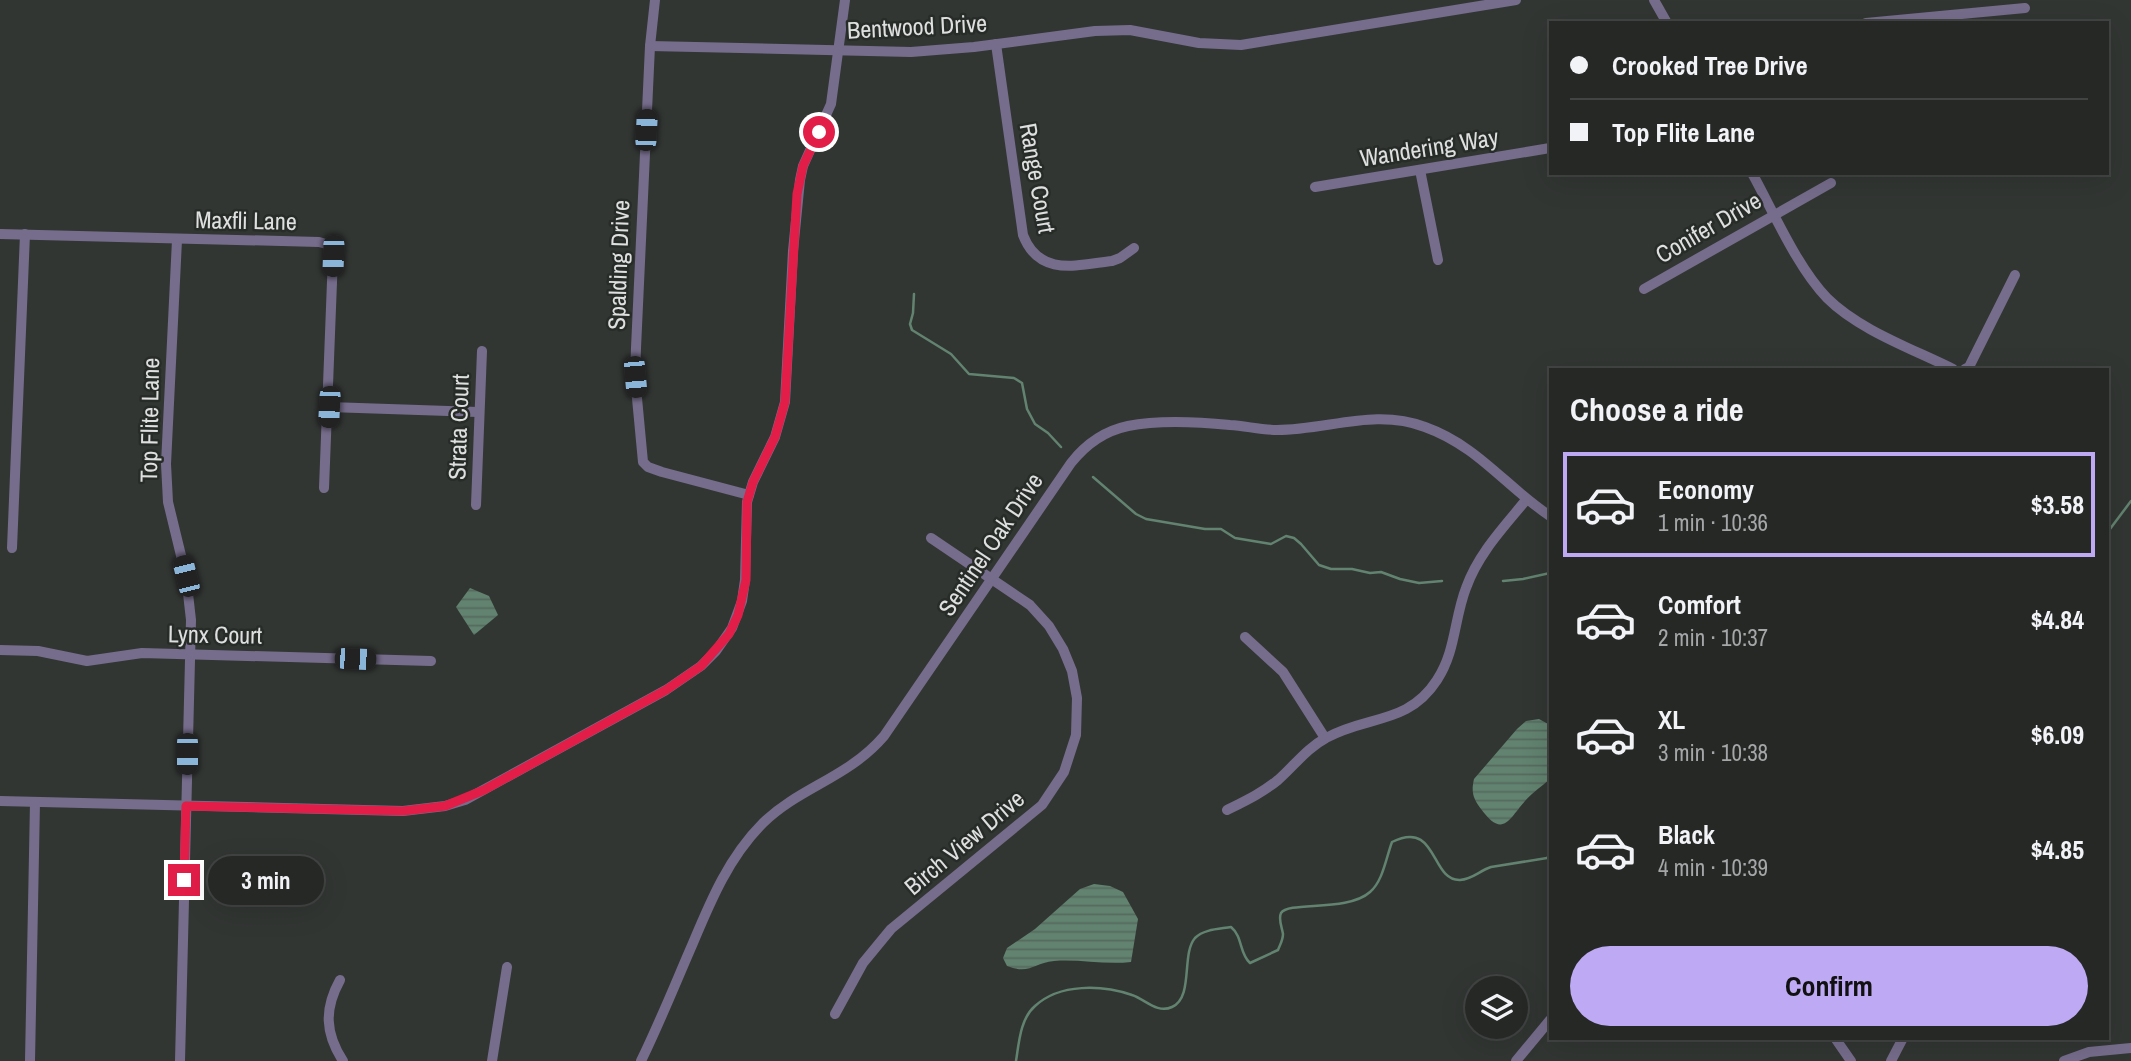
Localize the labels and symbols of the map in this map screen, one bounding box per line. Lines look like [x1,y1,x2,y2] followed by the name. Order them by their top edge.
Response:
[846,6,988,46] street label: Bentwood Drive
[635,108,658,152] car
[803,116,835,148] route start
[1013,120,1064,236] street label: Range Court
[1358,120,1501,174] street label: Wandering Way
[1649,184,1767,270] street label: Conifer Drive
[600,199,636,331] street label: Spalding Drive
[195,203,297,237] street label: Maxfli Lane
[322,235,345,277] car
[623,355,648,399] car
[132,357,166,483] street label: Top Flite Lane
[440,373,476,481] street label: Strata Court
[318,385,341,429] car
[930,466,1050,622] street label: Sentinel Oak Drive
[171,553,202,599] car
[168,617,263,651] street label: Lynx Court
[334,648,377,670] car
[177,733,198,775] car
[897,782,1031,902] street label: Birch View Drive
[208,856,324,904] callout: 3 min
[168,864,200,896] route end

